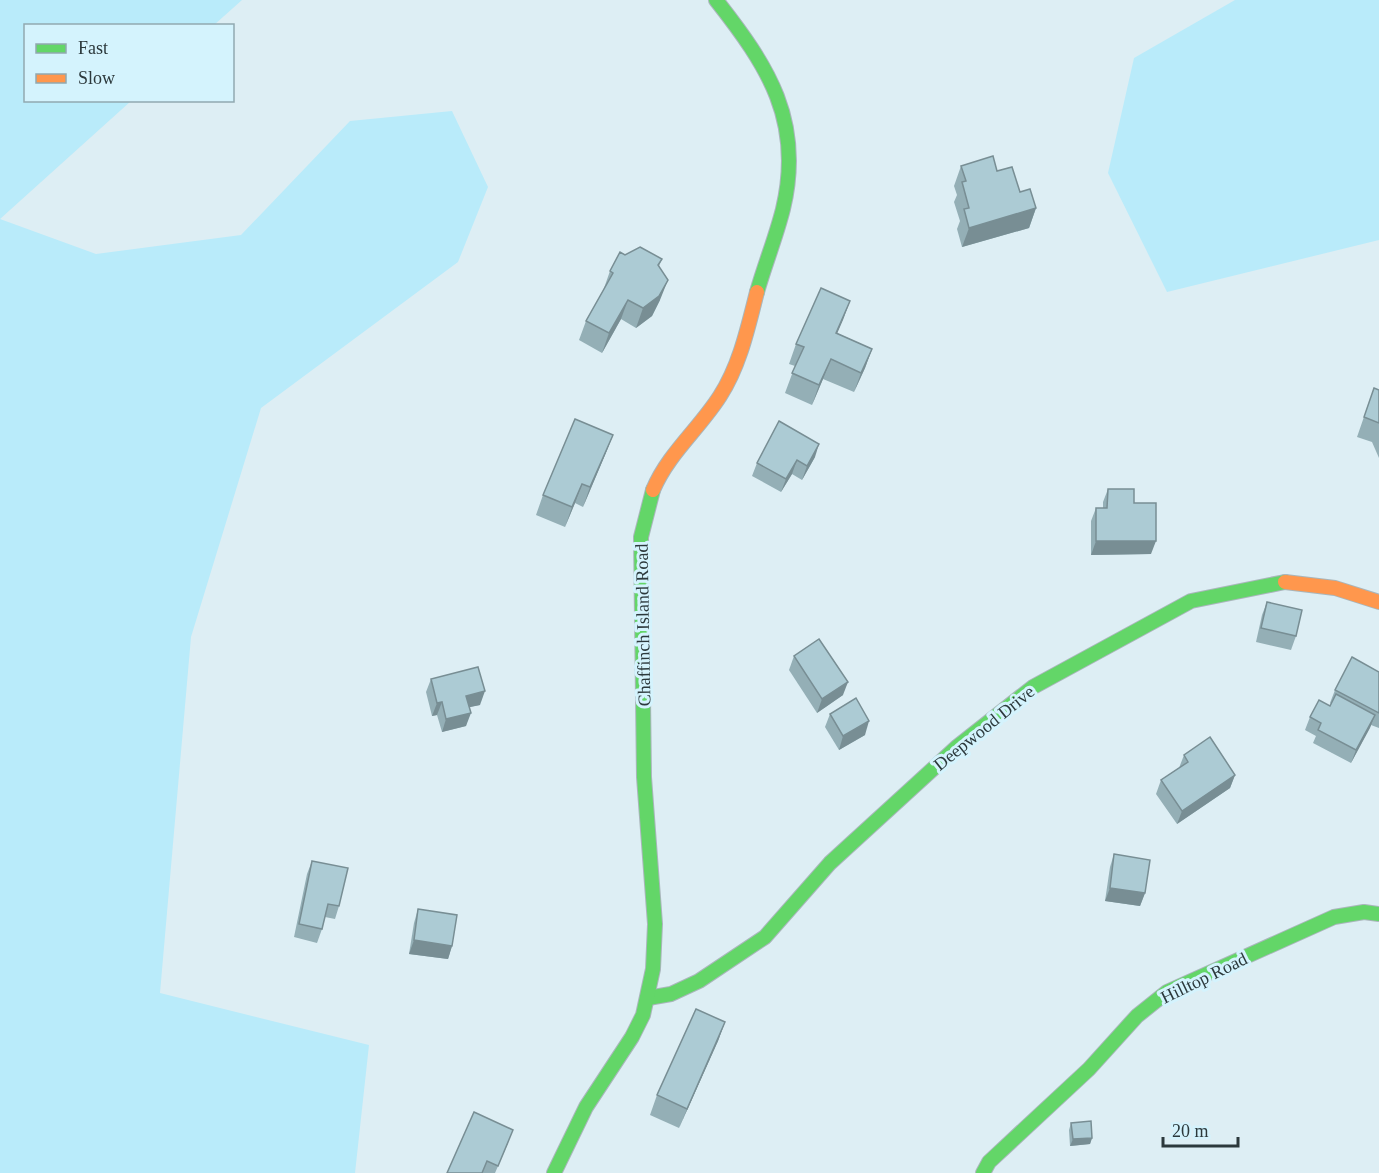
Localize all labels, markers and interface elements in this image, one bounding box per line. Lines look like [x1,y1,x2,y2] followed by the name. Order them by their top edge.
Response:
[24,24,234,102] legend
[78,38,108,58] text: Fast
[78,68,115,88] text: Slow
[632,544,654,706] street label: Chaffinch Island Road
[930,681,1038,775] street label: Deepwood Drive
[1158,949,1250,1007] street label: Hilltop Road
[1163,1110,1238,1148] scale bar
[1172,1121,1209,1141] text: 20 m

